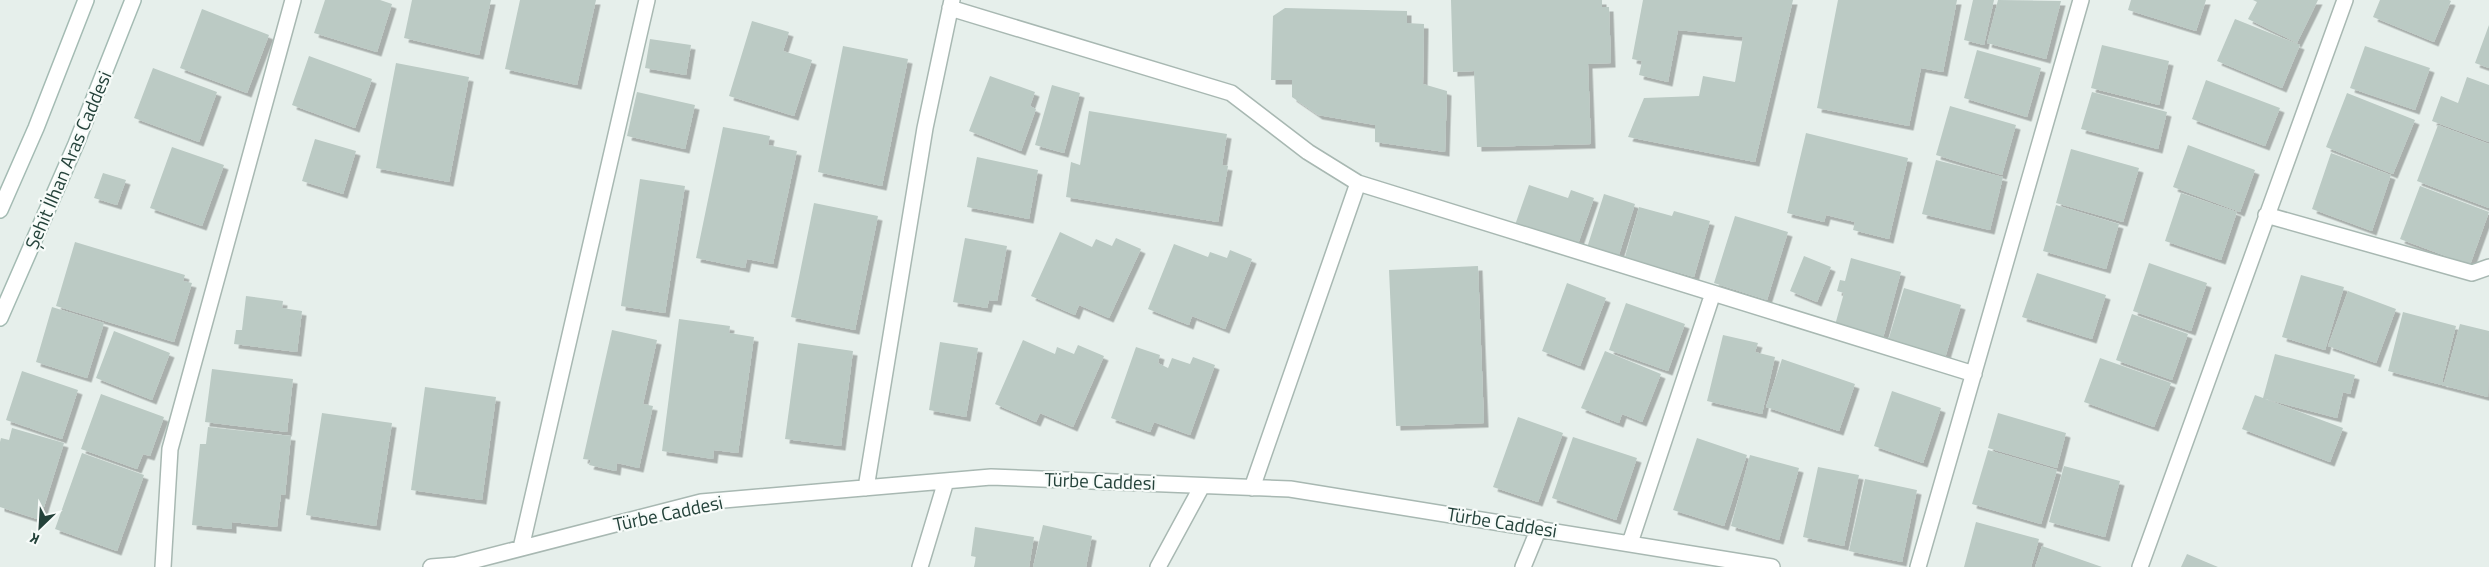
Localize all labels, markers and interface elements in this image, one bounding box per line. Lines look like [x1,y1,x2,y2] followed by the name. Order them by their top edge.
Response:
[17,66,118,254] street label: Şehit İlhan Aras Caddesi
[1044,464,1156,497] street label: Türbe Caddesi
[610,487,725,538] street label: Türbe Caddesi
[1445,498,1559,545] street label: Türbe Caddesi
[15,502,65,552] north arrow
[25,528,42,551] text: K

